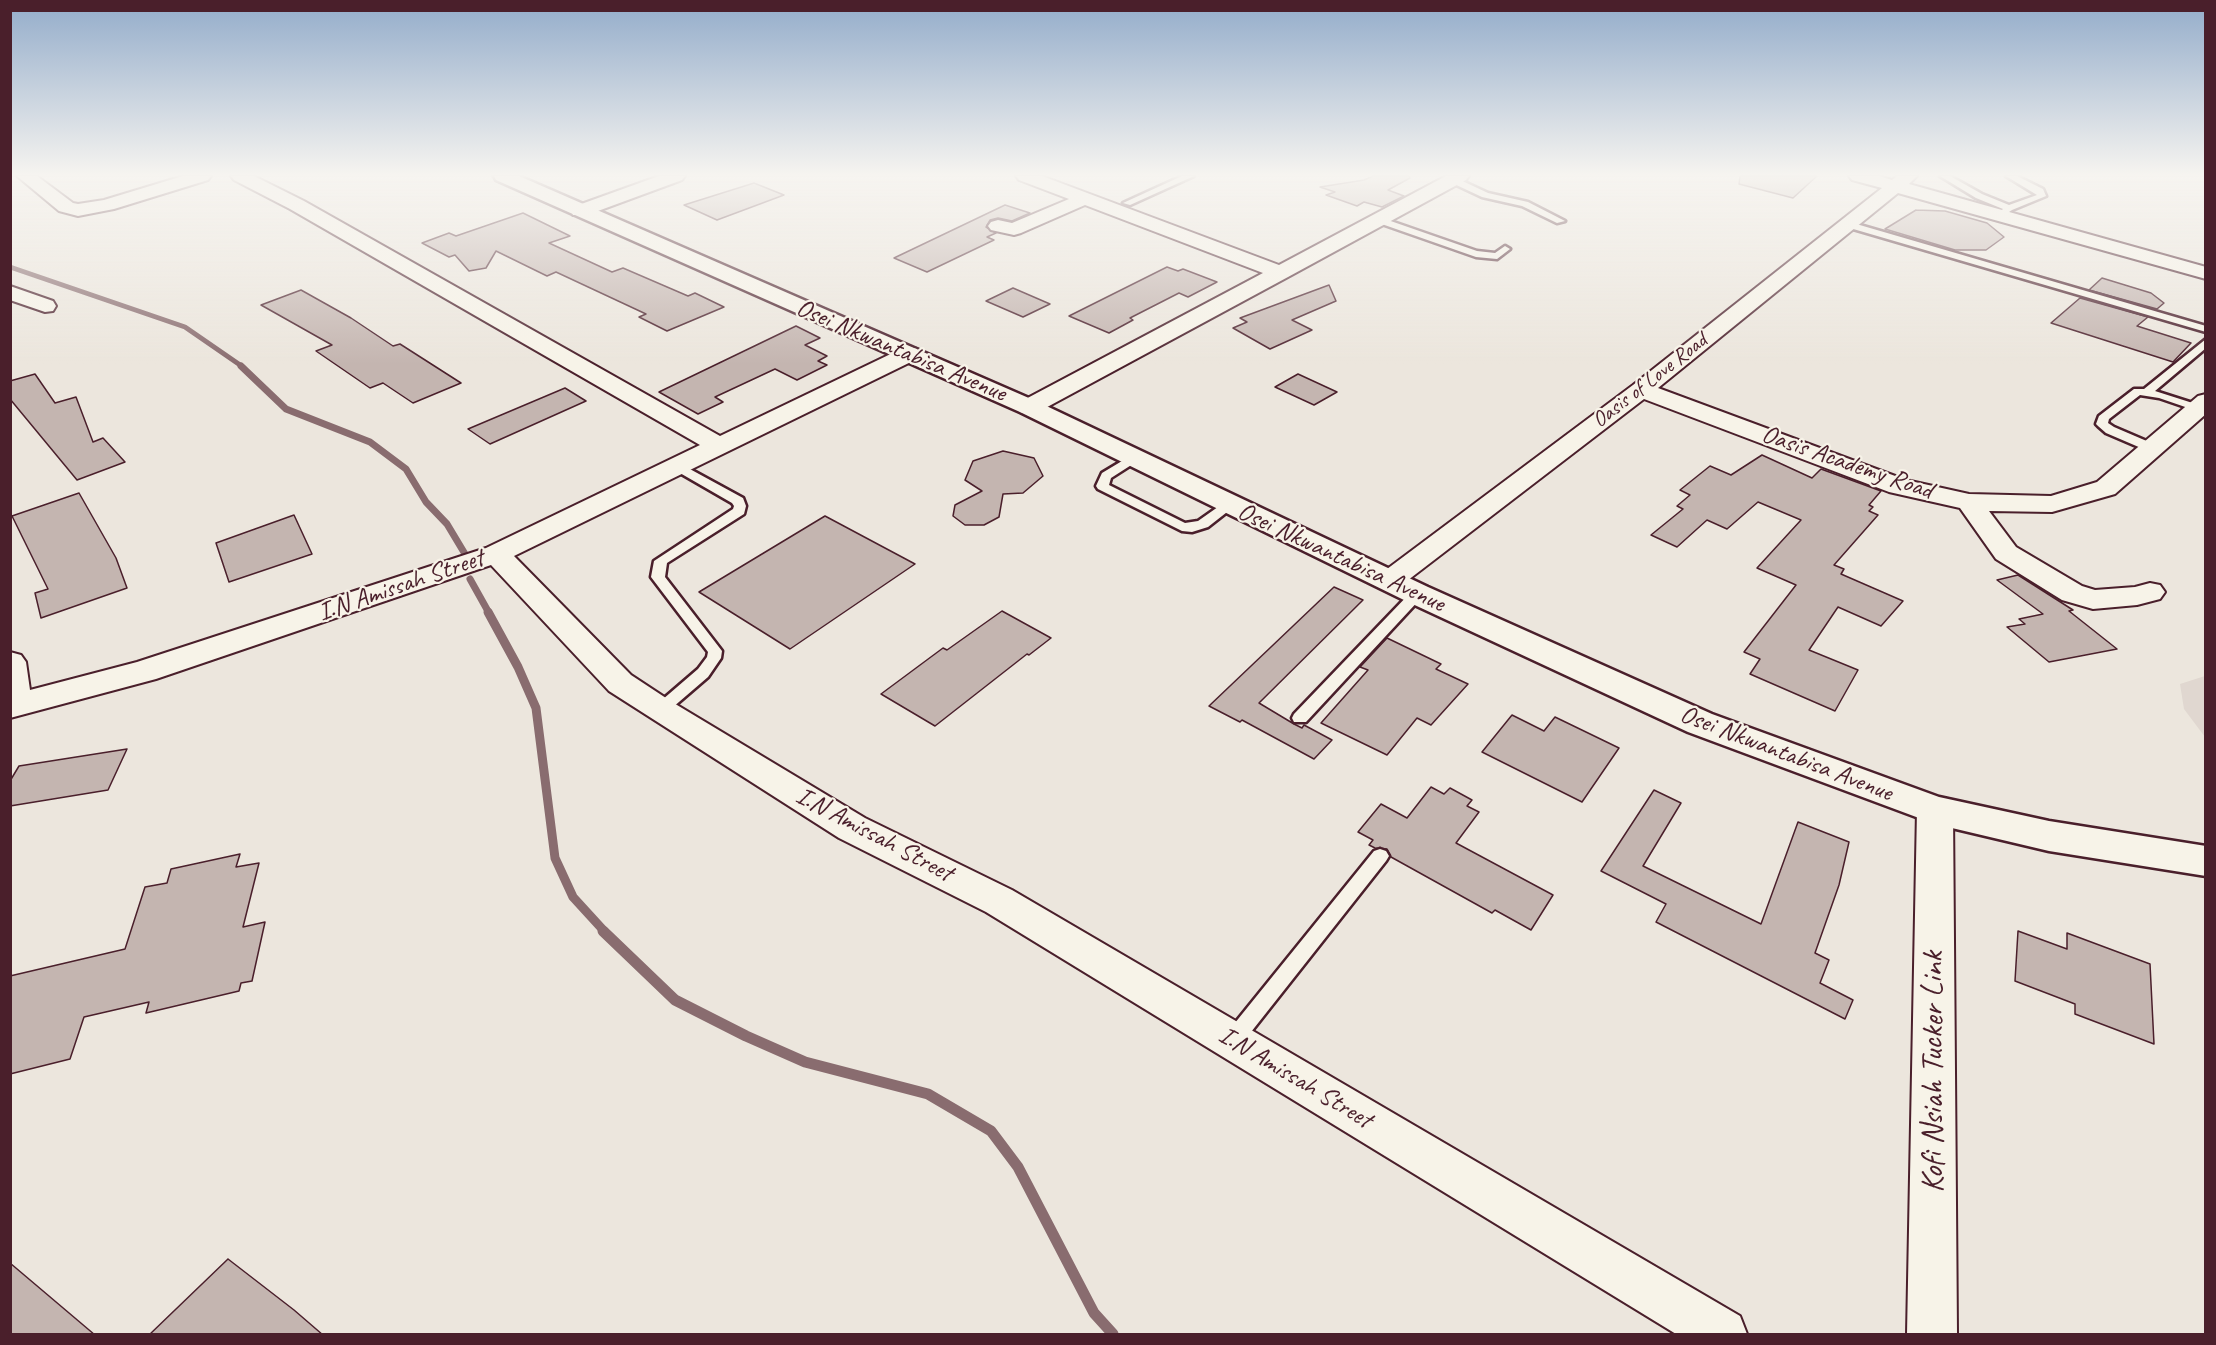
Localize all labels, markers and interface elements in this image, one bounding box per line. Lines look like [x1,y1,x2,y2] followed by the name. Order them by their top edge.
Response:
[791,293,1011,409] street label: Osei Nkwantabisa Avenue
[1587,328,1713,434] street label: Oasis of Love Road
[1757,419,1937,507] street label: Oasis Academy Road
[1232,496,1450,620] street label: Osei Nkwantabisa Avenue
[314,543,488,629] street label: I.N Amissah Street
[1675,699,1897,809] street label: Osei Nkwantabisa Avenue
[790,781,958,889] street label: I.N Amissah Street
[1915,951,1953,1193] street label: Kofi Nsiah Tucker Link
[1213,1020,1377,1136] street label: I.N Amissah Street

